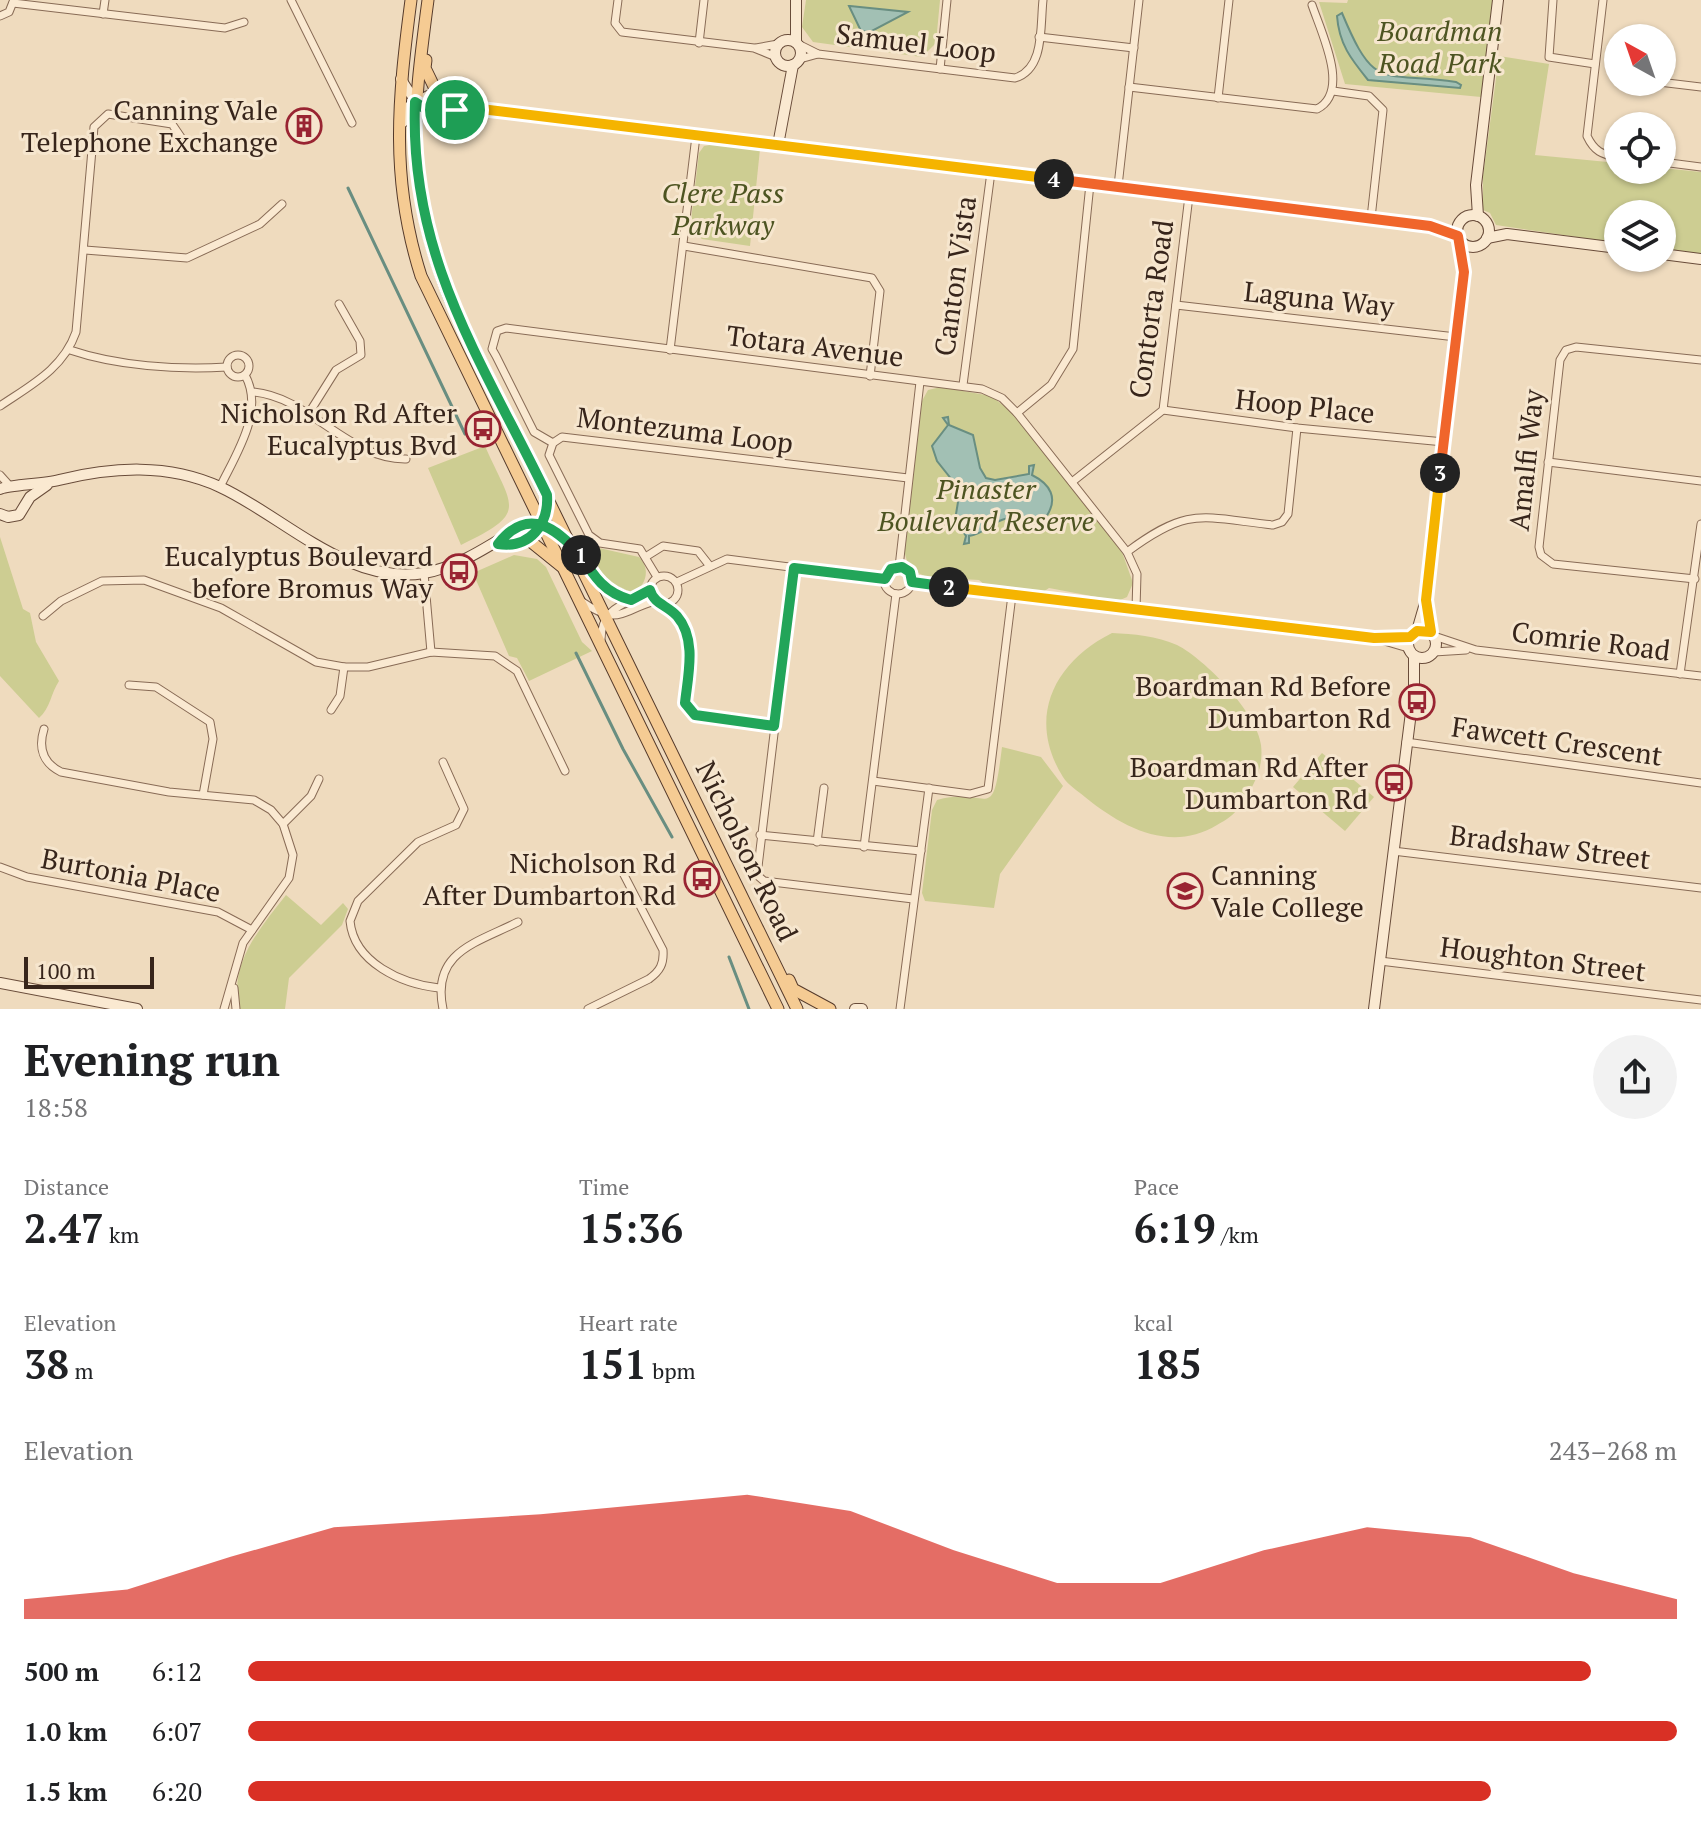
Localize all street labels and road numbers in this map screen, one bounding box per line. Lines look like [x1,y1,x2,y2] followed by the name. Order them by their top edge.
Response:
[834,14,998,71] street label: Samuel Loop
[925,193,984,358] street label: Canton Vista
[1120,217,1181,401] street label: Contorta Road
[1242,272,1397,325] street label: Laguna Way
[724,316,906,375] street label: Totara Avenue
[1234,380,1377,431] street label: Hoop Place
[1500,387,1551,533] street label: Amalfi Way
[575,398,795,461] street label: Montezuma Loop
[1510,612,1672,669] street label: Comrie Road
[1449,707,1665,774] street label: Fawcett Crescent
[688,755,807,947] street label: Nicholson Road
[1447,816,1653,877] street label: Bradshaw Street
[38,839,224,910] street label: Burtonia Place
[1438,928,1649,990] street label: Houghton Street

